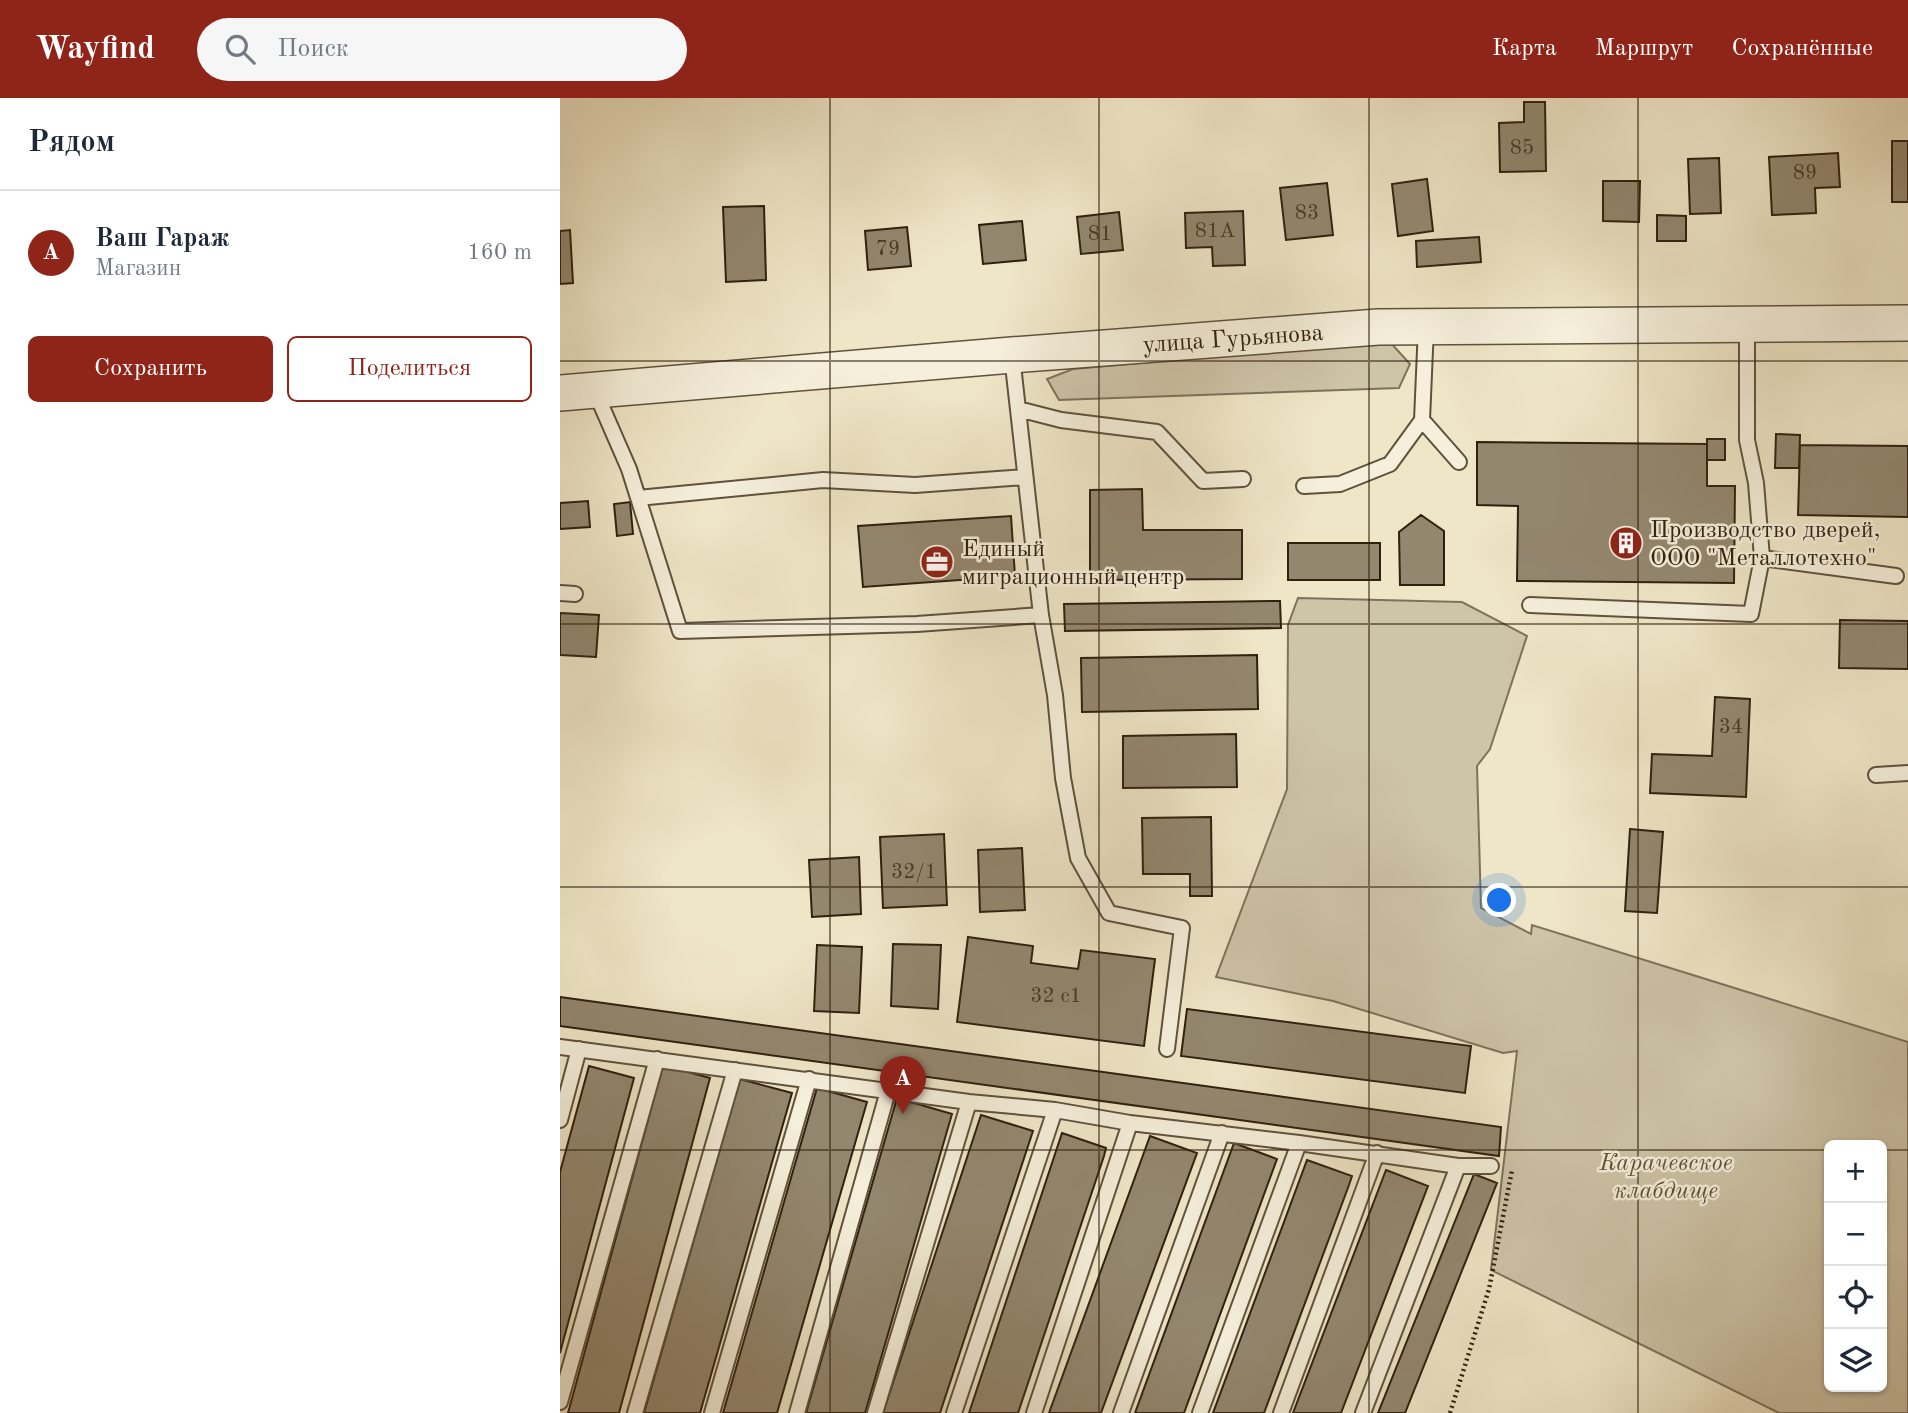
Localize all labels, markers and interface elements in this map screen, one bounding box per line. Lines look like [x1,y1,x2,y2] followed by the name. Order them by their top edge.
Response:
[197,18,687,81] search box
[221,30,259,68] icon: search
[35,33,155,66] text: Wayfind
[277,36,349,62] text: Поиск
[1492,37,1557,61] text: Карта
[1595,37,1693,61] text: Маршрут
[1731,37,1873,61] text: Сохранённые
[28,128,115,158] text: Рядом
[1510,138,1534,159] house number: 85
[1793,163,1817,184] house number: 89
[1295,203,1319,224] house number: 83
[1195,221,1235,242] house number: 81А
[1088,224,1112,245] house number: 81
[95,226,229,252] text: Ваш Гараж
[876,239,900,260] house number: 79
[42,241,60,264] text: A
[467,241,532,264] text: 160 m
[95,257,181,280] text: Магазин
[1142,322,1324,358] street label: улица Гурьянова
[28,336,273,402] button: Сохранить
[287,336,532,402] button: Поделиться
[1650,519,1880,571] place label: Производство дверей, ООО "Металлотехно"
[1607,524,1645,562] building icon: Производство дверей, ООО "Металлотехно"
[962,538,1184,590] place label: Единый миграционный центр
[918,543,956,581] office icon: Единый миграционный центр
[1719,717,1743,738] house number: 34
[891,862,937,883] house number: 32/1
[1482,883,1516,917] your location
[1030,986,1082,1007] house number: 32 с1
[880,1056,926,1114] pin: A
[1824,1140,1887,1392] map controls
[1824,1140,1887,1203] button: +
[1598,1152,1733,1204] park label: Карачевское клабдище
[1824,1203,1887,1266] button: −
[1824,1266,1887,1329] button: locate
[1824,1329,1887,1392] button: layers

